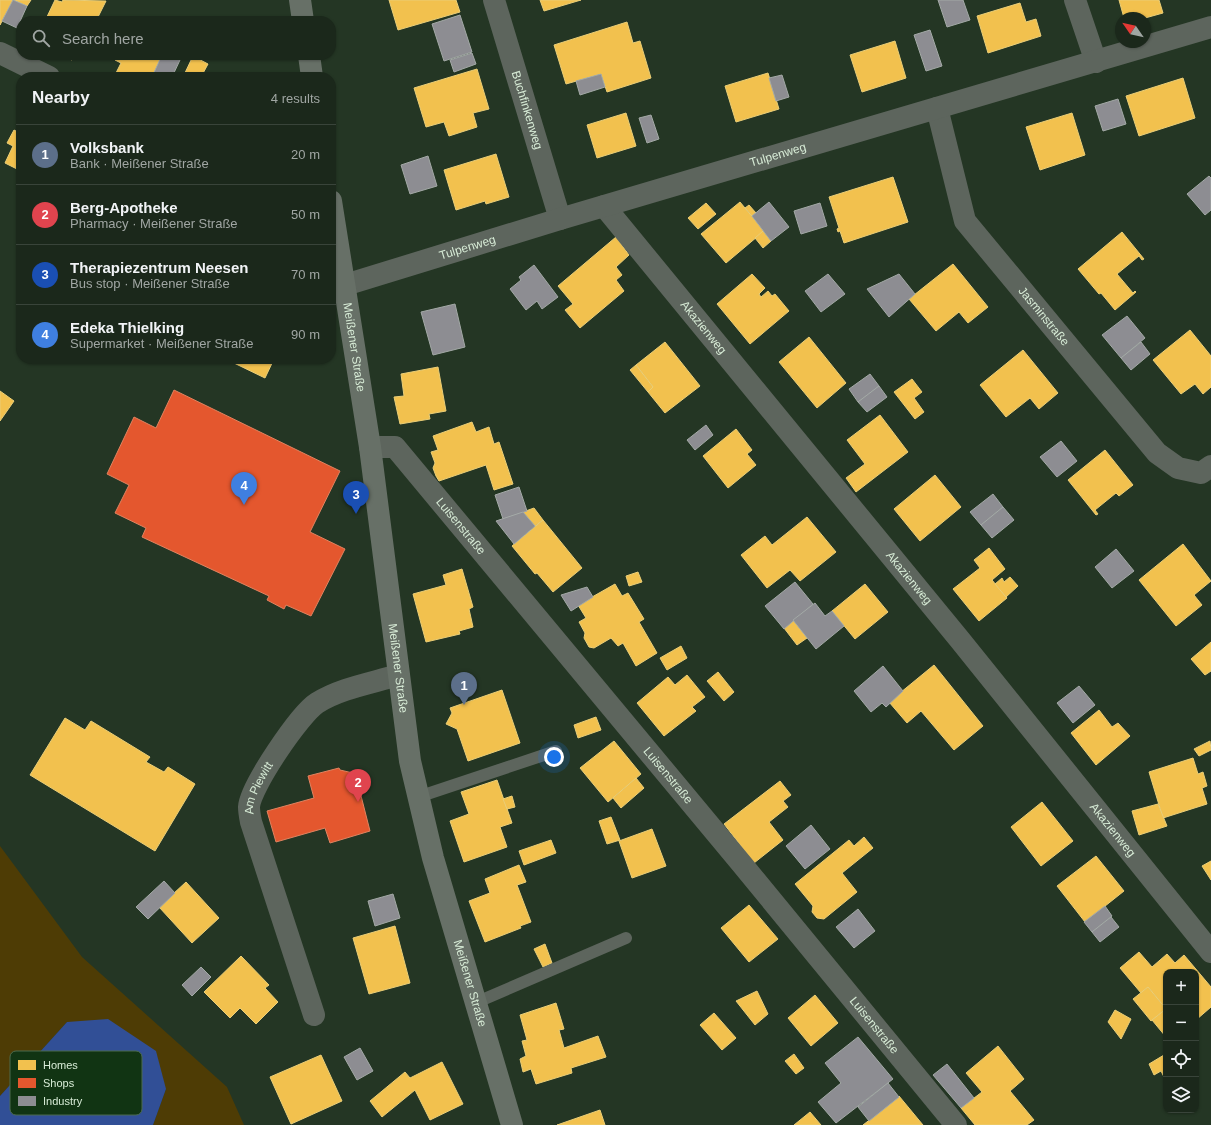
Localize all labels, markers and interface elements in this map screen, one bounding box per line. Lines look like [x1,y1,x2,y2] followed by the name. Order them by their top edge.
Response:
[1115,12,1151,48] north arrow
[16,16,336,60] search box
[30,27,52,49] icon: search
[62,30,144,47] text: Search here
[509,69,546,151] street label: Buchfinkenweg
[32,88,90,107] text: Nearby
[271,91,320,106] text: 4 results
[70,139,144,156] text: Volksbank
[748,140,808,170] street label: Tulpenweg
[41,147,49,162] text: 1
[291,147,320,162] text: 20 m
[70,156,209,171] text: Bank · Meißener Straße
[70,199,178,216] text: Berg-Apotheke
[41,207,49,222] text: 2
[291,207,320,222] text: 50 m
[70,216,238,231] text: Pharmacy · Meißener Straße
[437,232,497,263] street label: Tulpenweg
[70,259,248,276] text: Therapiezentrum Neesen
[41,267,49,282] text: 3
[291,267,320,282] text: 70 m
[70,276,230,291] text: Bus stop · Meißener Straße
[1015,284,1072,349] street label: Jasminstraße
[678,298,730,357] street label: Akazienweg
[340,302,368,393] street label: Meißener Straße
[70,319,184,336] text: Edeka Thielking
[41,327,49,342] text: 4
[291,327,320,342] text: 90 m
[70,336,254,351] text: Supermarket · Meißener Straße
[231,472,257,505] pin: 4
[343,481,369,514] pin: 3
[433,495,489,558] street label: Luisenstraße
[883,548,935,607] street label: Akazienweg
[386,623,411,714] street label: Meißener Straße
[451,672,477,705] pin: 1
[640,744,696,807] street label: Luisenstraße
[544,747,564,767] your location
[242,759,276,815] street label: Am Piewitt
[345,769,371,802] pin: 2
[1087,800,1139,859] street label: Akazienweg
[451,938,490,1029] street label: Meißener Straße
[1163,969,1199,1113] map controls
[1163,969,1199,1005] button: +
[847,994,902,1057] street label: Luisenstraße
[1163,1005,1199,1041] button: −
[1163,1041,1199,1077] button: locate
[10,1051,142,1115] legend
[43,1059,78,1071] text: Homes
[43,1077,75,1089] text: Shops
[1163,1077,1199,1113] button: layers
[43,1095,83,1107] text: Industry

